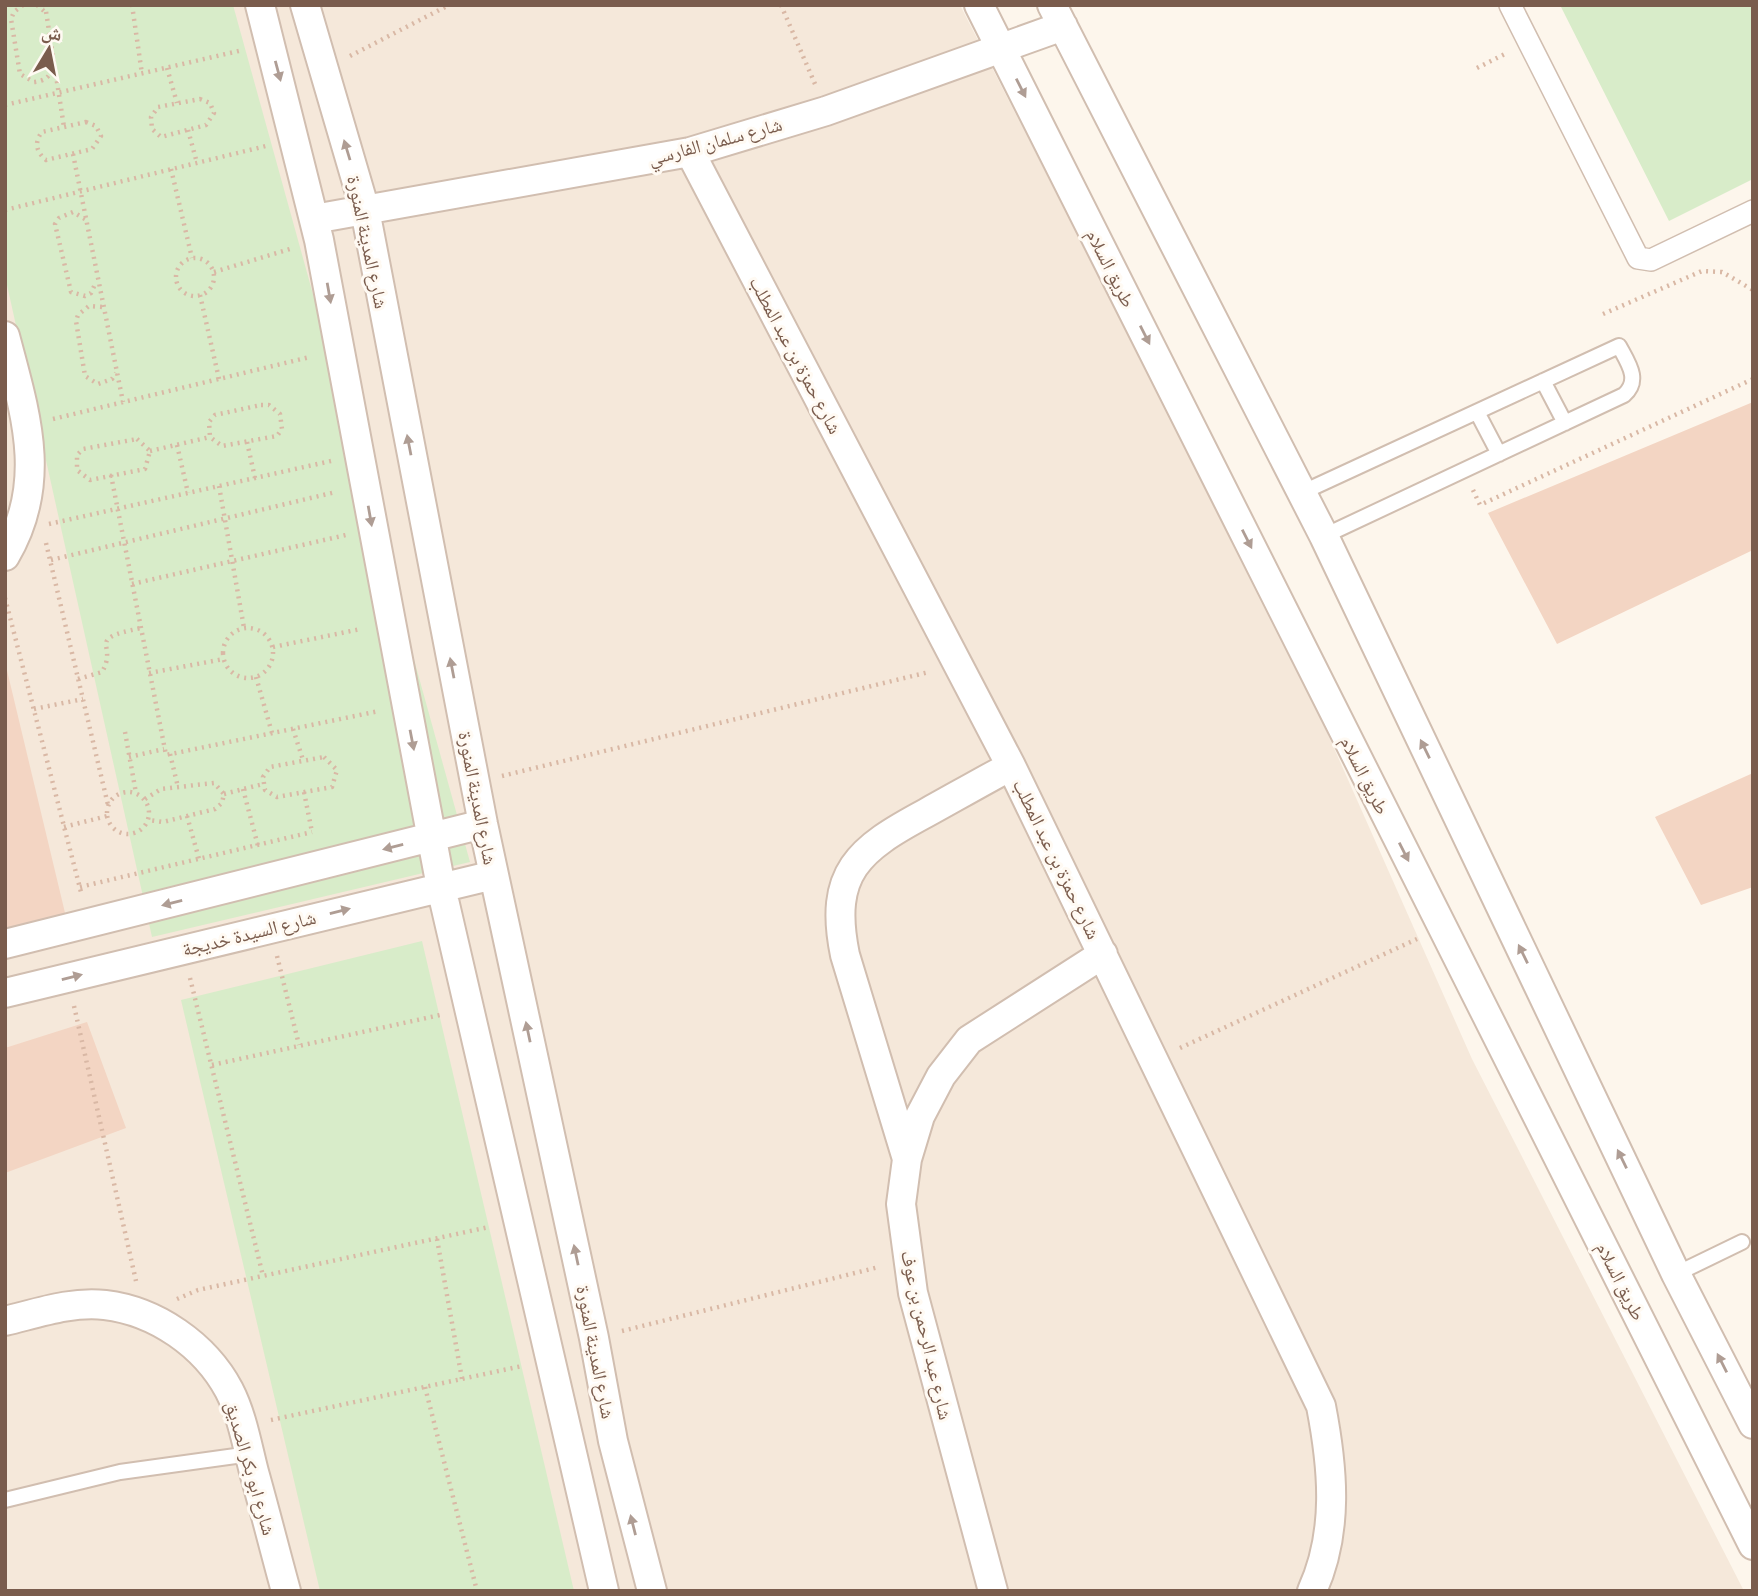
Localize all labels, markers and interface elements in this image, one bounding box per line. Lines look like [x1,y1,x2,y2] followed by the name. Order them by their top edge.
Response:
[14,14,84,84] north arrow
[40,19,64,46] text: ش
[273,60,284,82] one-way arrow
[1016,78,1027,98] one-way arrow
[645,112,786,174] street label: شارع سلمان الفارسي
[342,140,352,161] one-way arrow
[342,173,394,311] street label: شارع المدينة المنورة
[1079,225,1141,312] street label: طريق السلام
[744,272,848,438] street label: شارع حمزة بن عبد المطلب
[323,282,334,304] one-way arrow
[1139,325,1150,345] one-way arrow
[404,433,415,455] one-way arrow
[365,505,376,527] one-way arrow
[1241,529,1252,549] one-way arrow
[447,657,458,679] one-way arrow
[407,729,418,751] one-way arrow
[453,729,503,867] street label: شارع المدينة المنورة
[1333,732,1395,819] street label: طريق السلام
[1420,739,1431,759] one-way arrow
[1008,775,1106,943] street label: شارع حمزة بن عبد المطلب
[382,842,404,853] one-way arrow
[1397,842,1409,862] one-way arrow
[161,898,183,909] one-way arrow
[180,905,318,961] street label: شارع السيدة خديجة
[329,905,351,916] one-way arrow
[1518,944,1529,964] one-way arrow
[61,971,83,982] one-way arrow
[522,1021,533,1043] one-way arrow
[1616,1149,1627,1169] one-way arrow
[1589,1238,1651,1325] street label: طريق السلام
[571,1244,582,1266] one-way arrow
[896,1248,958,1422] street label: شارع عبد الرحمن بن عوف
[571,1283,621,1421] street label: شارع المدينة المنورة
[1716,1353,1727,1373] one-way arrow
[220,1398,282,1538] street label: شارع ابو بكر الصديق
[627,1514,638,1536] one-way arrow

